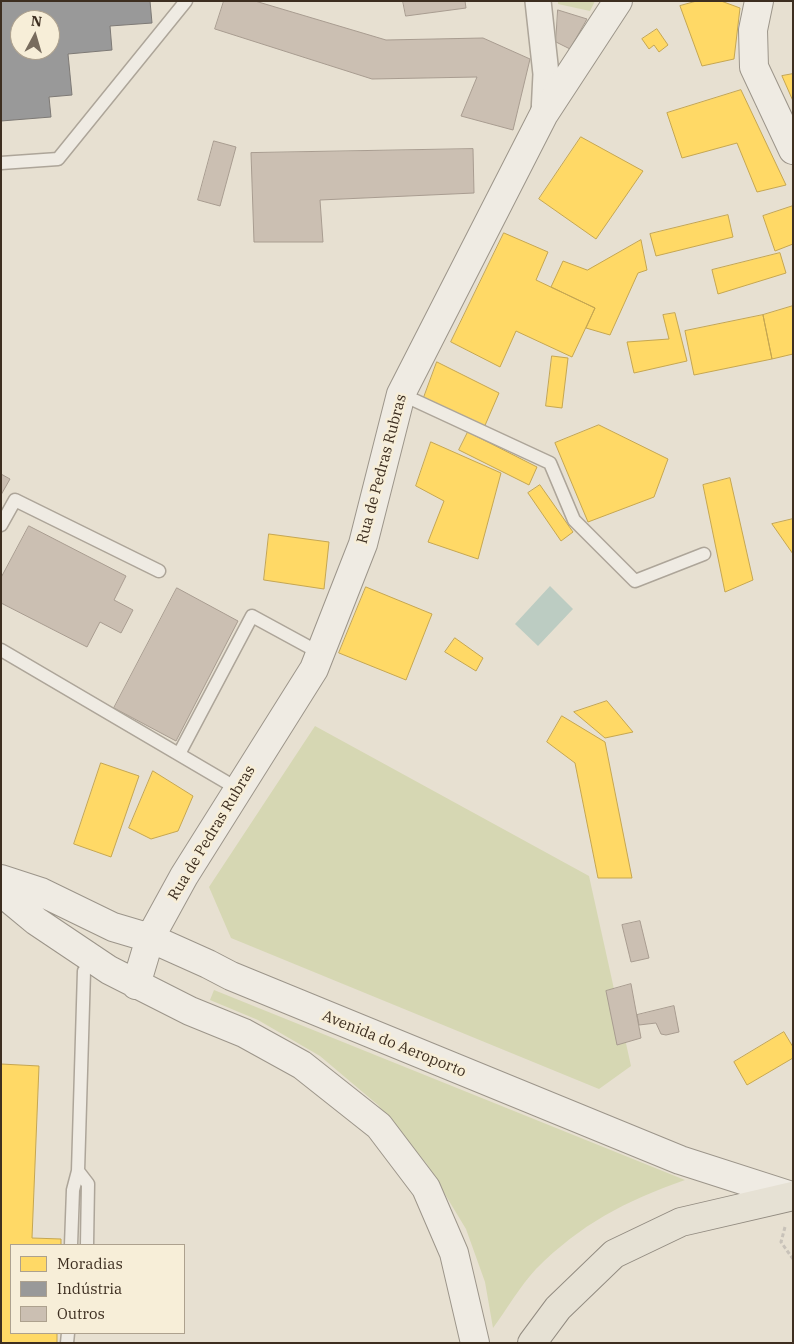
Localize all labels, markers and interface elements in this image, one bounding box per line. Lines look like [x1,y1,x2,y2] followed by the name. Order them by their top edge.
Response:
[10,10,60,60] north arrow
[30,12,43,31] text: N
[353,392,411,546] street label: Rua de Pedras Rubras
[165,762,259,904] street label: Rua de Pedras Rubras
[319,1007,469,1081] street label: Avenida do Aeroporto
[10,1244,185,1334] legend
[57,1254,123,1273] text: Moradias
[57,1279,122,1298] text: Indústria
[57,1304,105,1323] text: Outros

